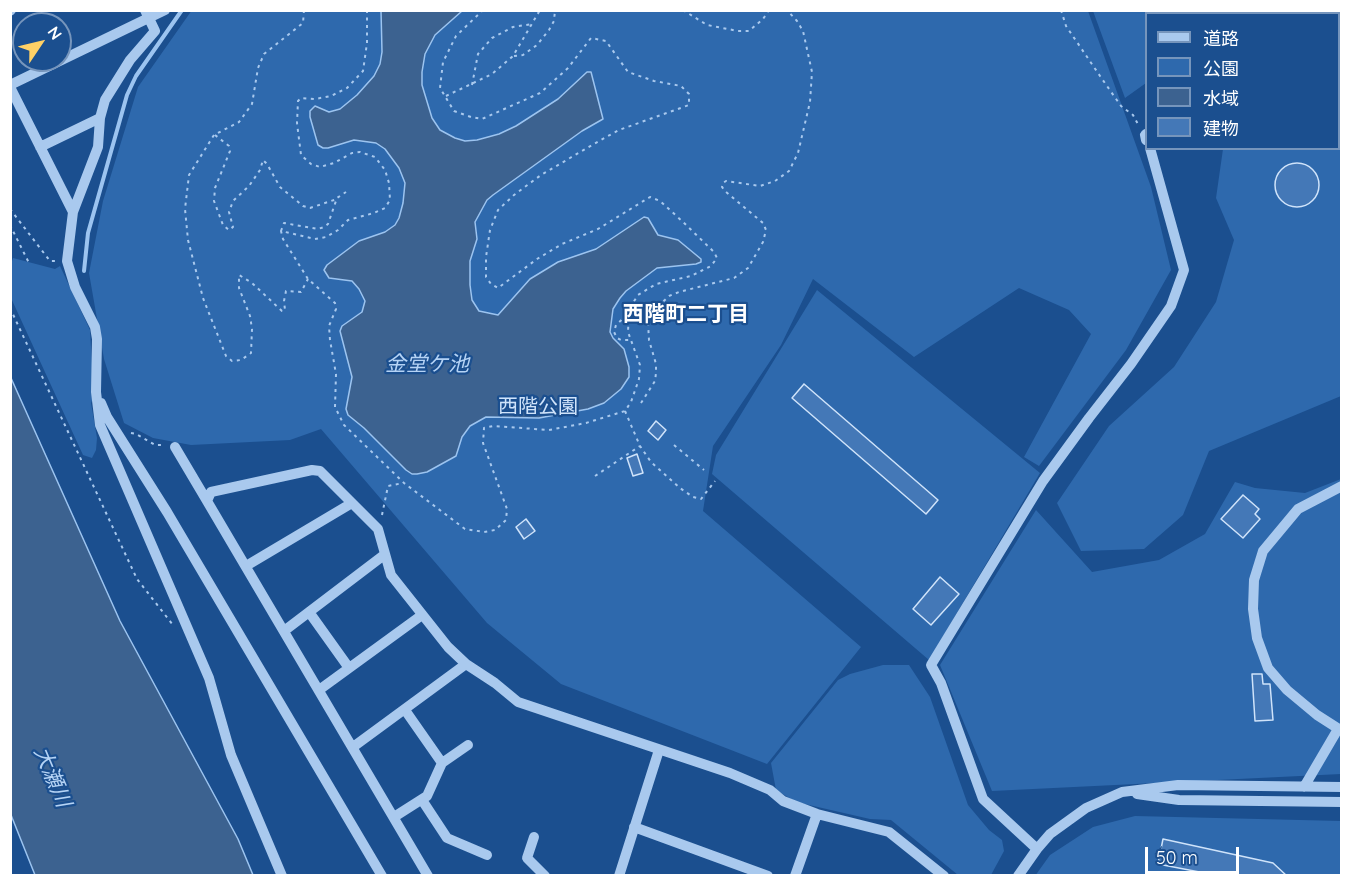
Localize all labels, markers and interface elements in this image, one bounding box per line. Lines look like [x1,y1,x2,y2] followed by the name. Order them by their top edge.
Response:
[12,12,72,72] north arrow
[1145,12,1340,150] legend
[44,22,67,43] text: N
[1203,27,1239,50] text: 道路
[1203,57,1239,80] text: 公園
[1203,87,1239,110] text: 水域
[1203,117,1239,140] text: 建物
[623,302,749,328] district label: 西階町二丁目
[385,352,469,378] water label: 金堂ケ池
[498,395,578,419] park label: 西階公園
[28,743,76,811] water label: 大瀬川
[1148,835,1242,873] scale bar
[1156,846,1198,869] text: 50 m

